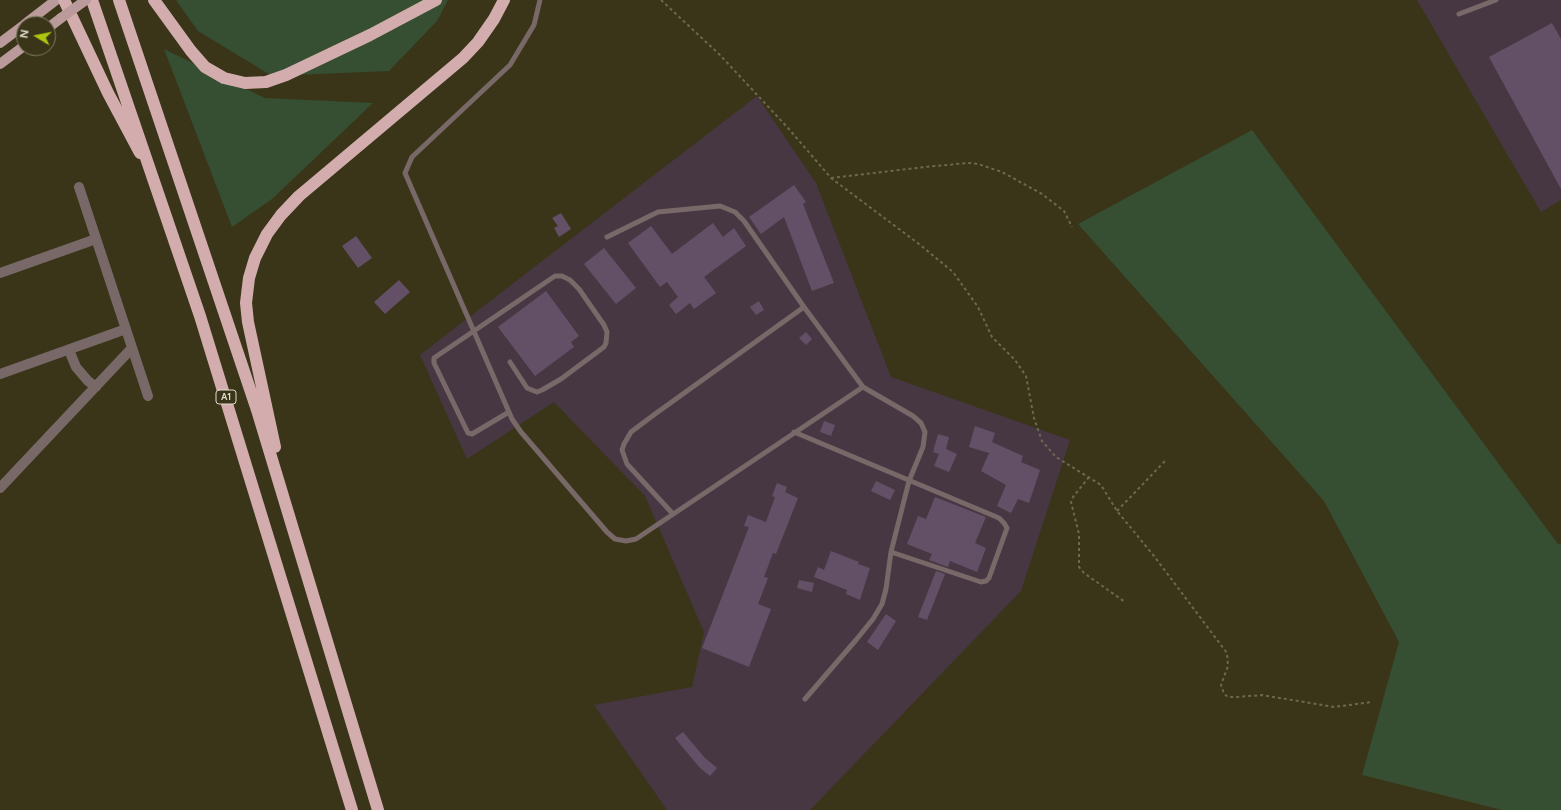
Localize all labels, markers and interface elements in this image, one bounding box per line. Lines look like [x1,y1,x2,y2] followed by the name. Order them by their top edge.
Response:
[16,16,56,56] north arrow
[18,29,32,39] text: N
[216,390,236,404] road number: A1

